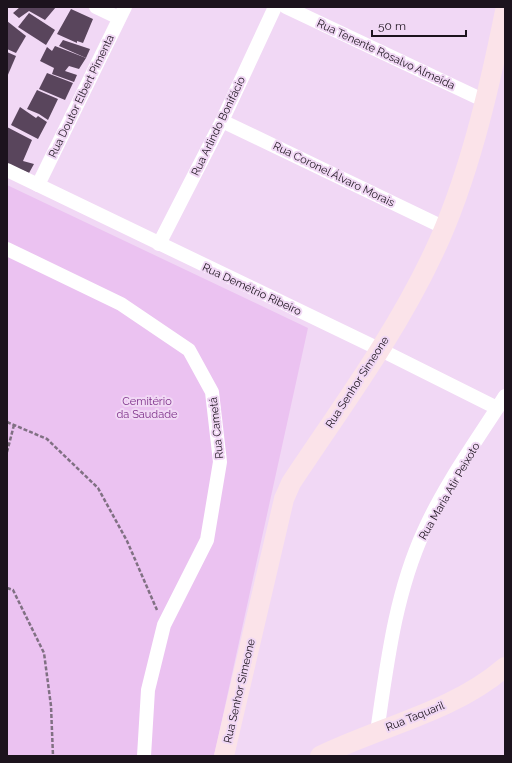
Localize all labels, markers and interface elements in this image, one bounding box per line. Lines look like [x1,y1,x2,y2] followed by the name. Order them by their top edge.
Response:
[372,12,466,38] scale bar
[315,17,457,92] street label: Rua Tenente Rosalvo Almeida
[378,19,406,33] text: 50 m
[46,33,117,160] street label: Rua Doutor Elbert Pimenta
[189,74,248,178] street label: Rua Arlindo Bonifácio
[271,138,397,210] street label: Rua Coronel Álvaro Morais
[200,261,304,318] street label: Rua Demétrio Ribeiro
[323,334,392,430] street label: Rua Senhor Simeone
[117,395,178,421] park label: Cemitério da Saudade
[207,396,226,460] street label: Rua Cametá
[416,440,483,542] street label: Rua Maria Atir Peixoto
[221,637,258,744] street label: Rua Senhor Simeone
[384,699,446,734] street label: Rua Taquaril

